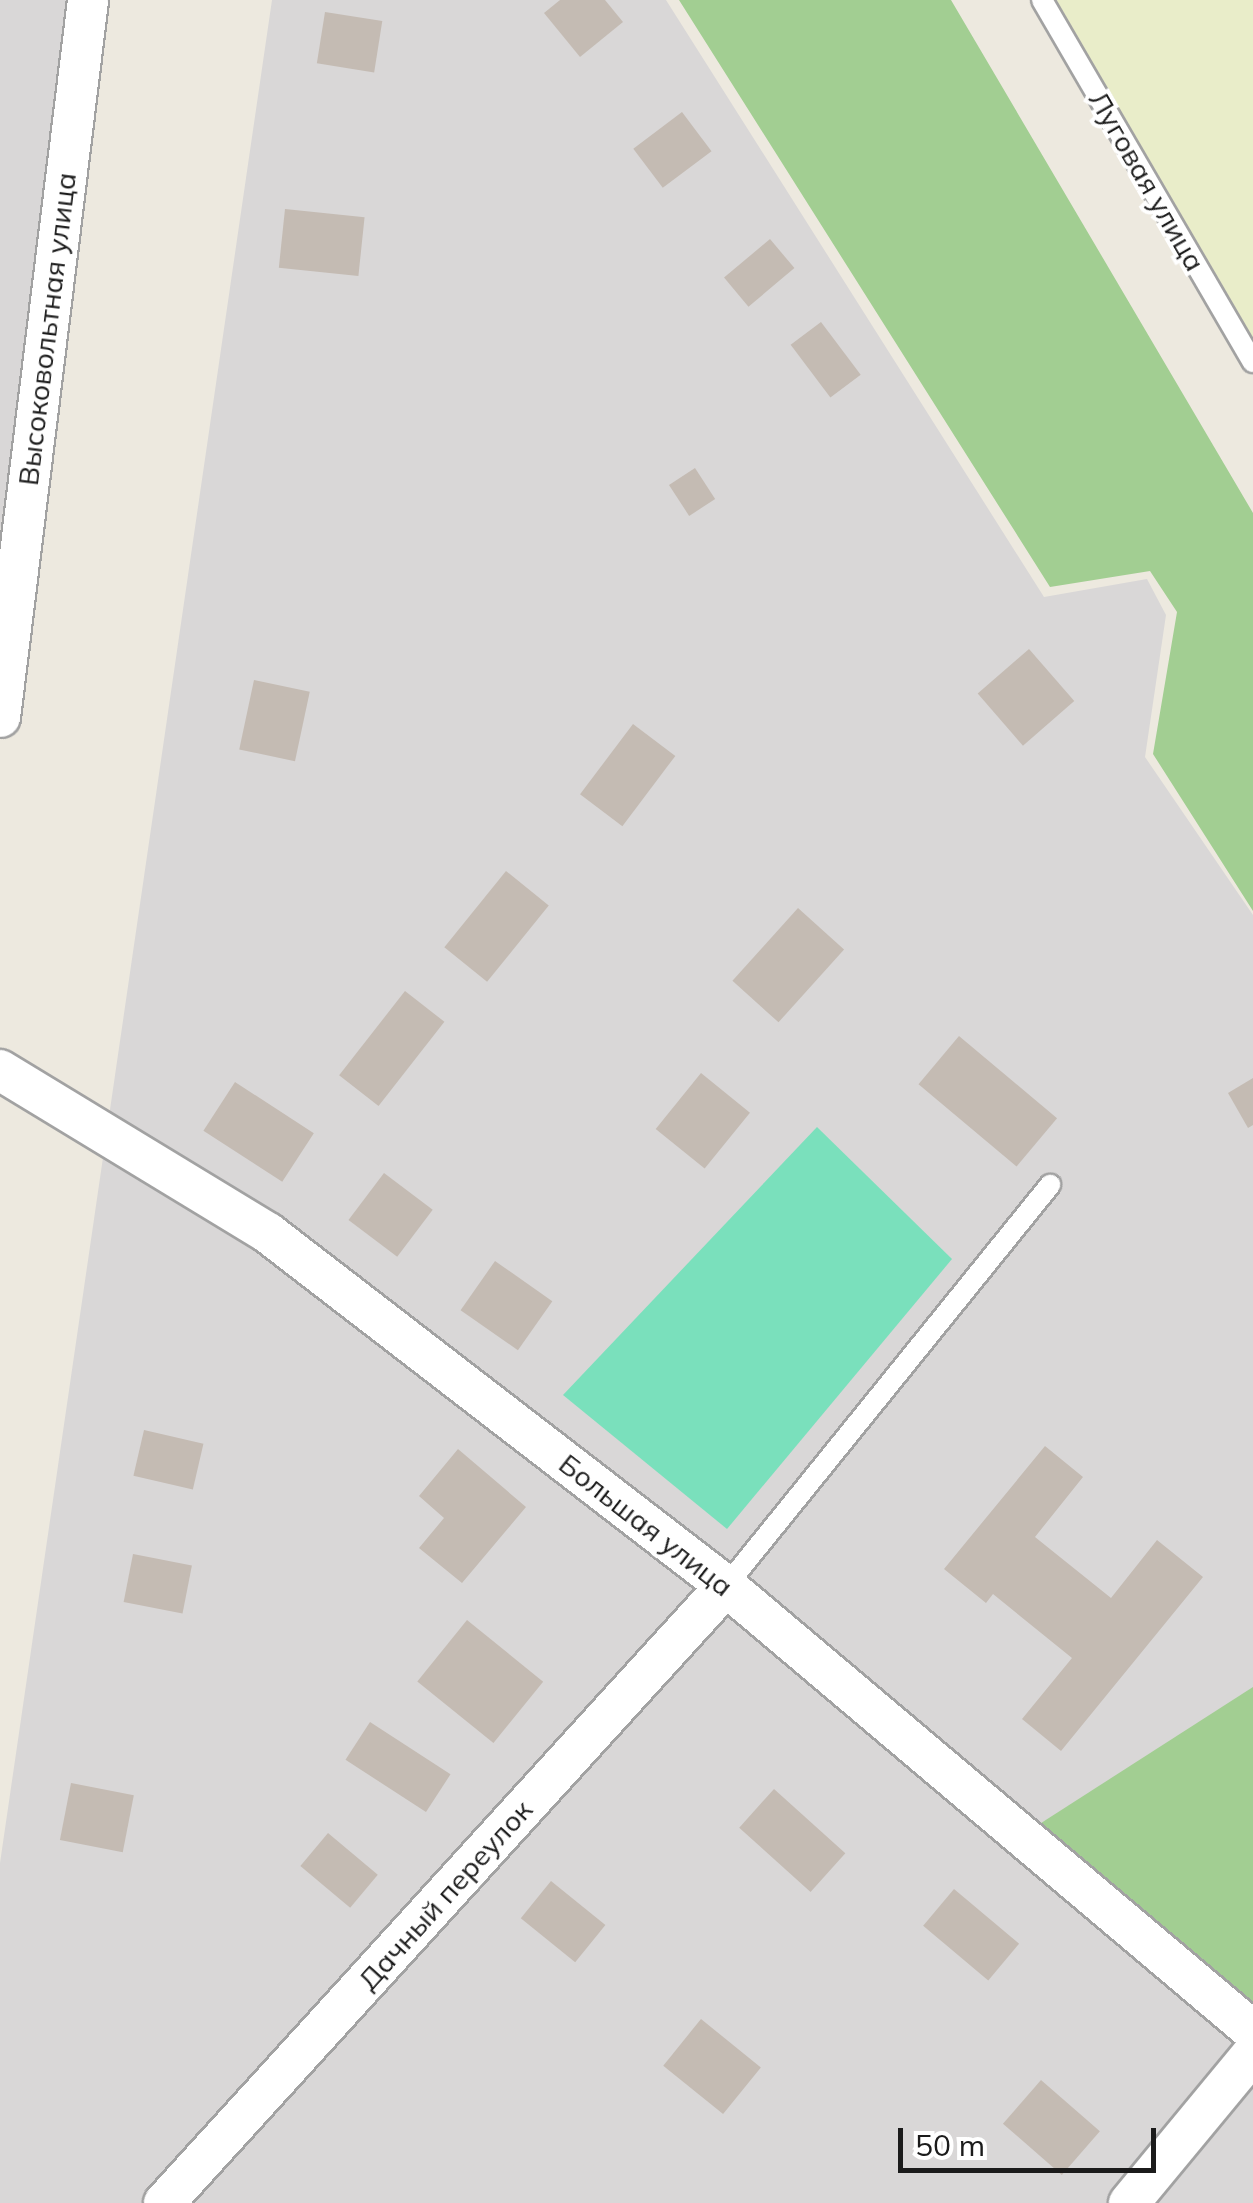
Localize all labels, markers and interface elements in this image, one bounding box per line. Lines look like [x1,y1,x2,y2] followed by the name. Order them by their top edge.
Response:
[1082,85,1212,277] street label: Луговая улица
[11,171,83,487] street label: Высоковольтная улица
[553,1447,739,1603] street label: Большая улица
[351,1793,539,1997] street label: Дачный переулок
[903,2108,1160,2170] scale bar
[915,2126,985,2164] text: 50 m

